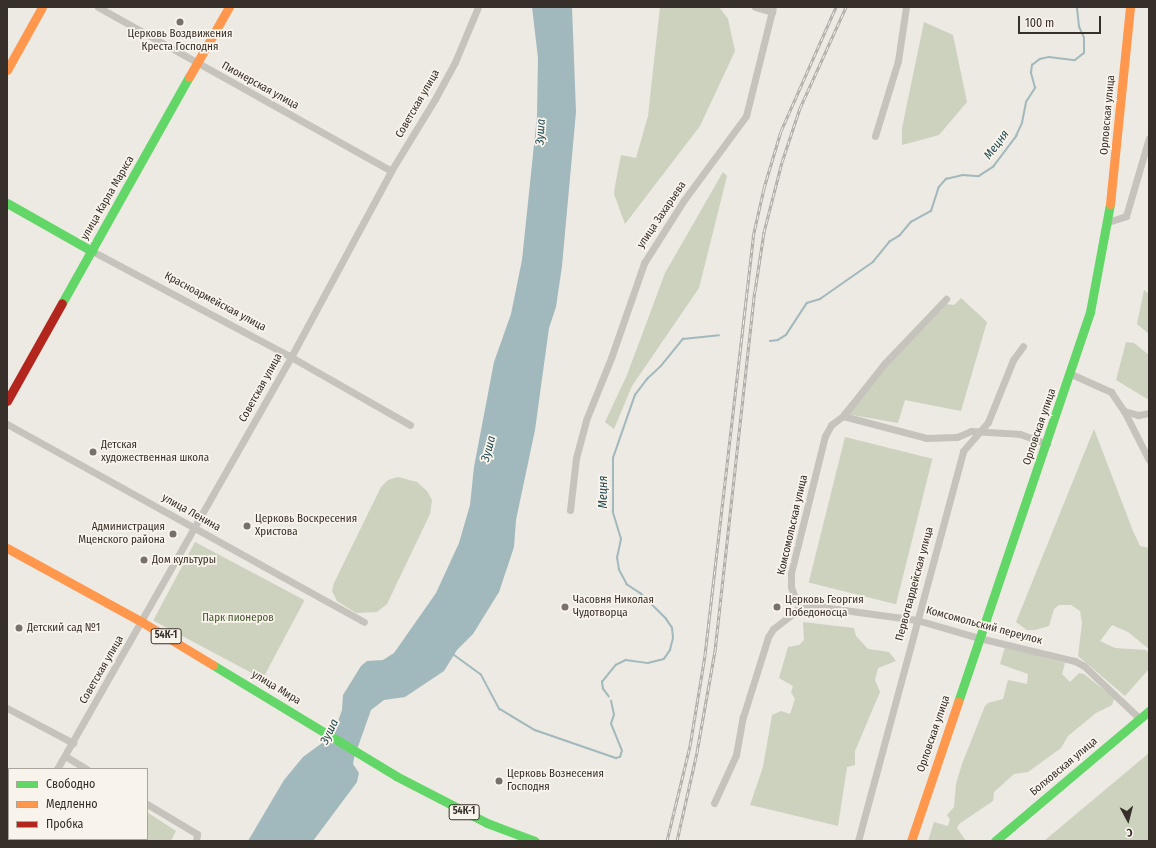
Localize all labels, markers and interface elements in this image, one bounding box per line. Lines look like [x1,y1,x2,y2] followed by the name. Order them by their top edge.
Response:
[1020,8,1103,34] scale bar
[1025,16,1054,30] text: 100 m
[175,17,185,27] marker: Церковь Воздвижения Креста Господня
[128,28,232,54] place label: Церковь Воздвижения Креста Господня
[219,59,301,113] street label: Пионерская улица
[393,67,443,141] street label: Советская улица
[1098,74,1118,156] street label: Орловская улица
[533,118,549,146] water label: Зуша
[981,128,1013,162] water label: Мецня
[79,154,137,242] street label: улица Карла Маркса
[635,179,689,251] street label: улица Захарьева
[162,270,268,334] street label: Красноармейская улица
[237,351,285,425] street label: Советская улица
[1021,387,1059,467] street label: Орловская улица
[479,434,499,464] water label: Зуша
[101,439,209,465] place label: Детская художественная школа
[88,447,98,457] marker: Детская художественная школа
[775,474,811,576] street label: Комсомольская улица
[597,476,611,508] water label: Мецня
[159,491,223,535] street label: улица Ленина
[255,513,357,539] place label: Церковь Воскресения Христова
[78,521,165,547] place label: Администрация Мценского района
[242,521,252,531] marker: Церковь Воскресения Христова
[893,526,937,642] street label: Первогвардейская улица
[168,529,178,539] marker: Администрация Мценского района
[152,553,216,567] place label: Дом культуры
[139,555,149,565] marker: Дом культуры
[573,594,654,620] place label: Часовня Николая Чудотворца
[785,594,864,620] place label: Церковь Георгия Победоносца
[560,602,570,612] marker: Часовня Николая Чудотворца
[772,602,782,612] marker: Церковь Георгия Победоносца
[924,604,1044,648] street label: Комсомольский переулок
[202,611,274,625] park label: Парк пионеров
[27,621,100,635] place label: Детский сад №1
[14,623,24,633] marker: Детский сад №1
[150,628,182,644] road number: 54К-1
[77,633,127,707] street label: Советская улица
[249,668,303,708] street label: улица Мира
[915,694,953,774] street label: Орловская улица
[318,717,342,747] water label: Зуша
[1028,735,1100,799] street label: Болховская улица
[8,768,148,840] legend
[507,768,604,794] place label: Церковь Вознесения Господня
[494,776,504,786] marker: Церковь Вознесения Господня
[46,777,95,791] text: Свободно
[46,797,98,811] text: Медленно
[1108,800,1148,840] north arrow
[448,804,480,820] road number: 54К-1
[46,817,84,831] text: Пробка
[1126,826,1133,839] text: С

